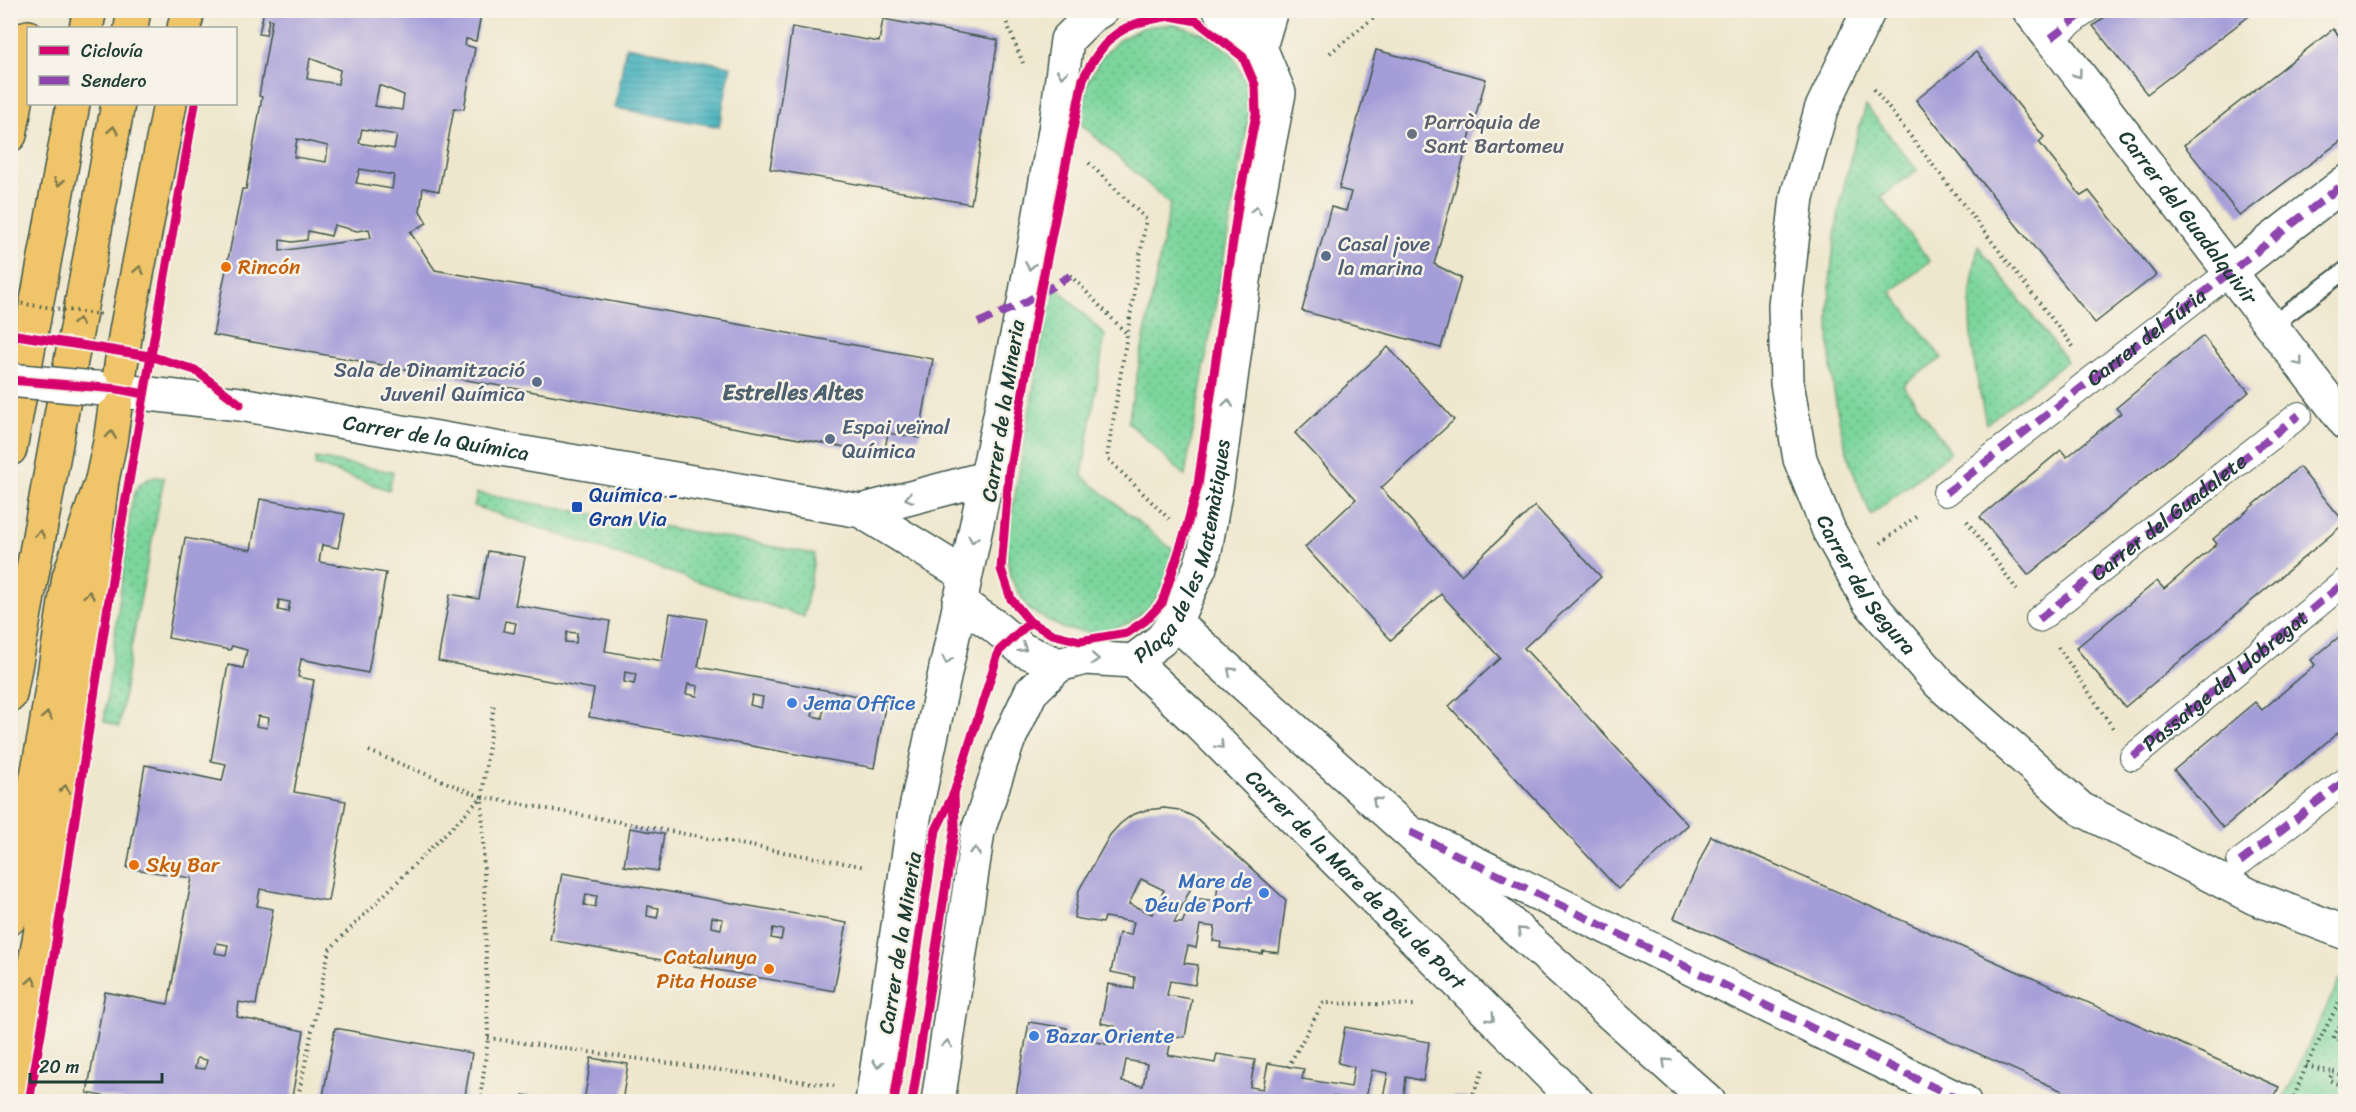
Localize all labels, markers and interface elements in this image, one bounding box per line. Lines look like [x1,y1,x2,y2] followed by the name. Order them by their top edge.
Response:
[27,27,237,105] legend
[81,35,143,67] text: Ciclovía
[81,65,146,97] text: Sendero
[2070,67,2081,78] one-way arrow
[1057,69,1069,78] one-way arrow
[1424,103,1565,165] place label: Parròquia de Sant Bartomeu
[2108,121,2269,314] street label: Carrer del Guadalquivir
[106,125,119,135] one-way arrow
[1405,127,1419,141] marker: Parròquia de Sant Bartomeu
[53,176,66,186] one-way arrow
[1249,205,1262,215] one-way arrow
[1338,225,1431,287] place label: Casal jove la marina
[238,248,300,286] place label: Rincón
[1319,249,1333,263] marker: Casal jove la marina
[219,260,233,274] marker: Rincón
[1024,261,1037,271] one-way arrow
[132,265,145,275] one-way arrow
[2078,277,2216,396] street label: Carrer del Túria
[71,317,84,327] one-way arrow
[970,317,1036,505] street label: Carrer de la Mineria
[334,351,525,413] place label: Sala de Dinamització Juvenil Química
[2291,355,2302,366] one-way arrow
[723,373,864,412] district label: Estrelles Altes
[530,375,544,389] marker: Sala de Dinamització Juvenil Química
[1221,398,1234,408] one-way arrow
[340,403,533,473] street label: Carrer de la Química
[842,408,951,470] place label: Espai veïnal Química
[105,431,117,440] one-way arrow
[823,432,837,446] marker: Espai veïnal Química
[1125,437,1242,674] street label: Plaça de les Matemàtiques
[2082,443,2256,591] street label: Carrer del Guadalete
[589,476,678,538] place label: Química - Gran Via
[904,491,915,503] one-way arrow
[570,500,584,514] marker: Química - Gran Via
[1805,509,1927,664] street label: Carrer del Segura
[33,529,46,539] one-way arrow
[967,534,980,544] one-way arrow
[82,591,94,600] one-way arrow
[2133,600,2318,761] street label: Passatge del Llobregat
[1017,641,1028,652] one-way arrow
[1091,652,1100,665] one-way arrow
[941,654,954,664] one-way arrow
[1227,667,1238,678] one-way arrow
[803,684,915,722] place label: Jema Office
[785,696,799,710] marker: Jema Office
[41,712,53,721] one-way arrow
[1213,738,1224,749] one-way arrow
[1236,760,1476,1001] street label: Carrer de la Mare de Déu de Port
[59,784,71,793] one-way arrow
[1372,797,1383,808] one-way arrow
[146,846,221,884] place label: Sky Bar
[969,846,981,855] one-way arrow
[867,849,933,1037] street label: Carrer de la Mineria
[127,858,141,872] marker: Sky Bar
[1144,862,1254,924] place label: Mare de Déu de Port
[1257,886,1271,900] marker: Mare de Déu de Port
[1517,927,1528,938] one-way arrow
[656,938,757,1000] place label: Catalunya Pita House
[762,962,776,976] marker: Catalunya Pita House
[25,976,38,986] one-way arrow
[1484,1011,1495,1021] one-way arrow
[1046,1017,1175,1055] place label: Bazar Oriente
[1027,1029,1041,1043] marker: Bazar Oriente
[940,1039,952,1048] one-way arrow
[30,1046,162,1084] scale bar
[39,1051,79,1083] text: 20 m
[1662,1058,1672,1069] one-way arrow
[872,1060,884,1069] one-way arrow

